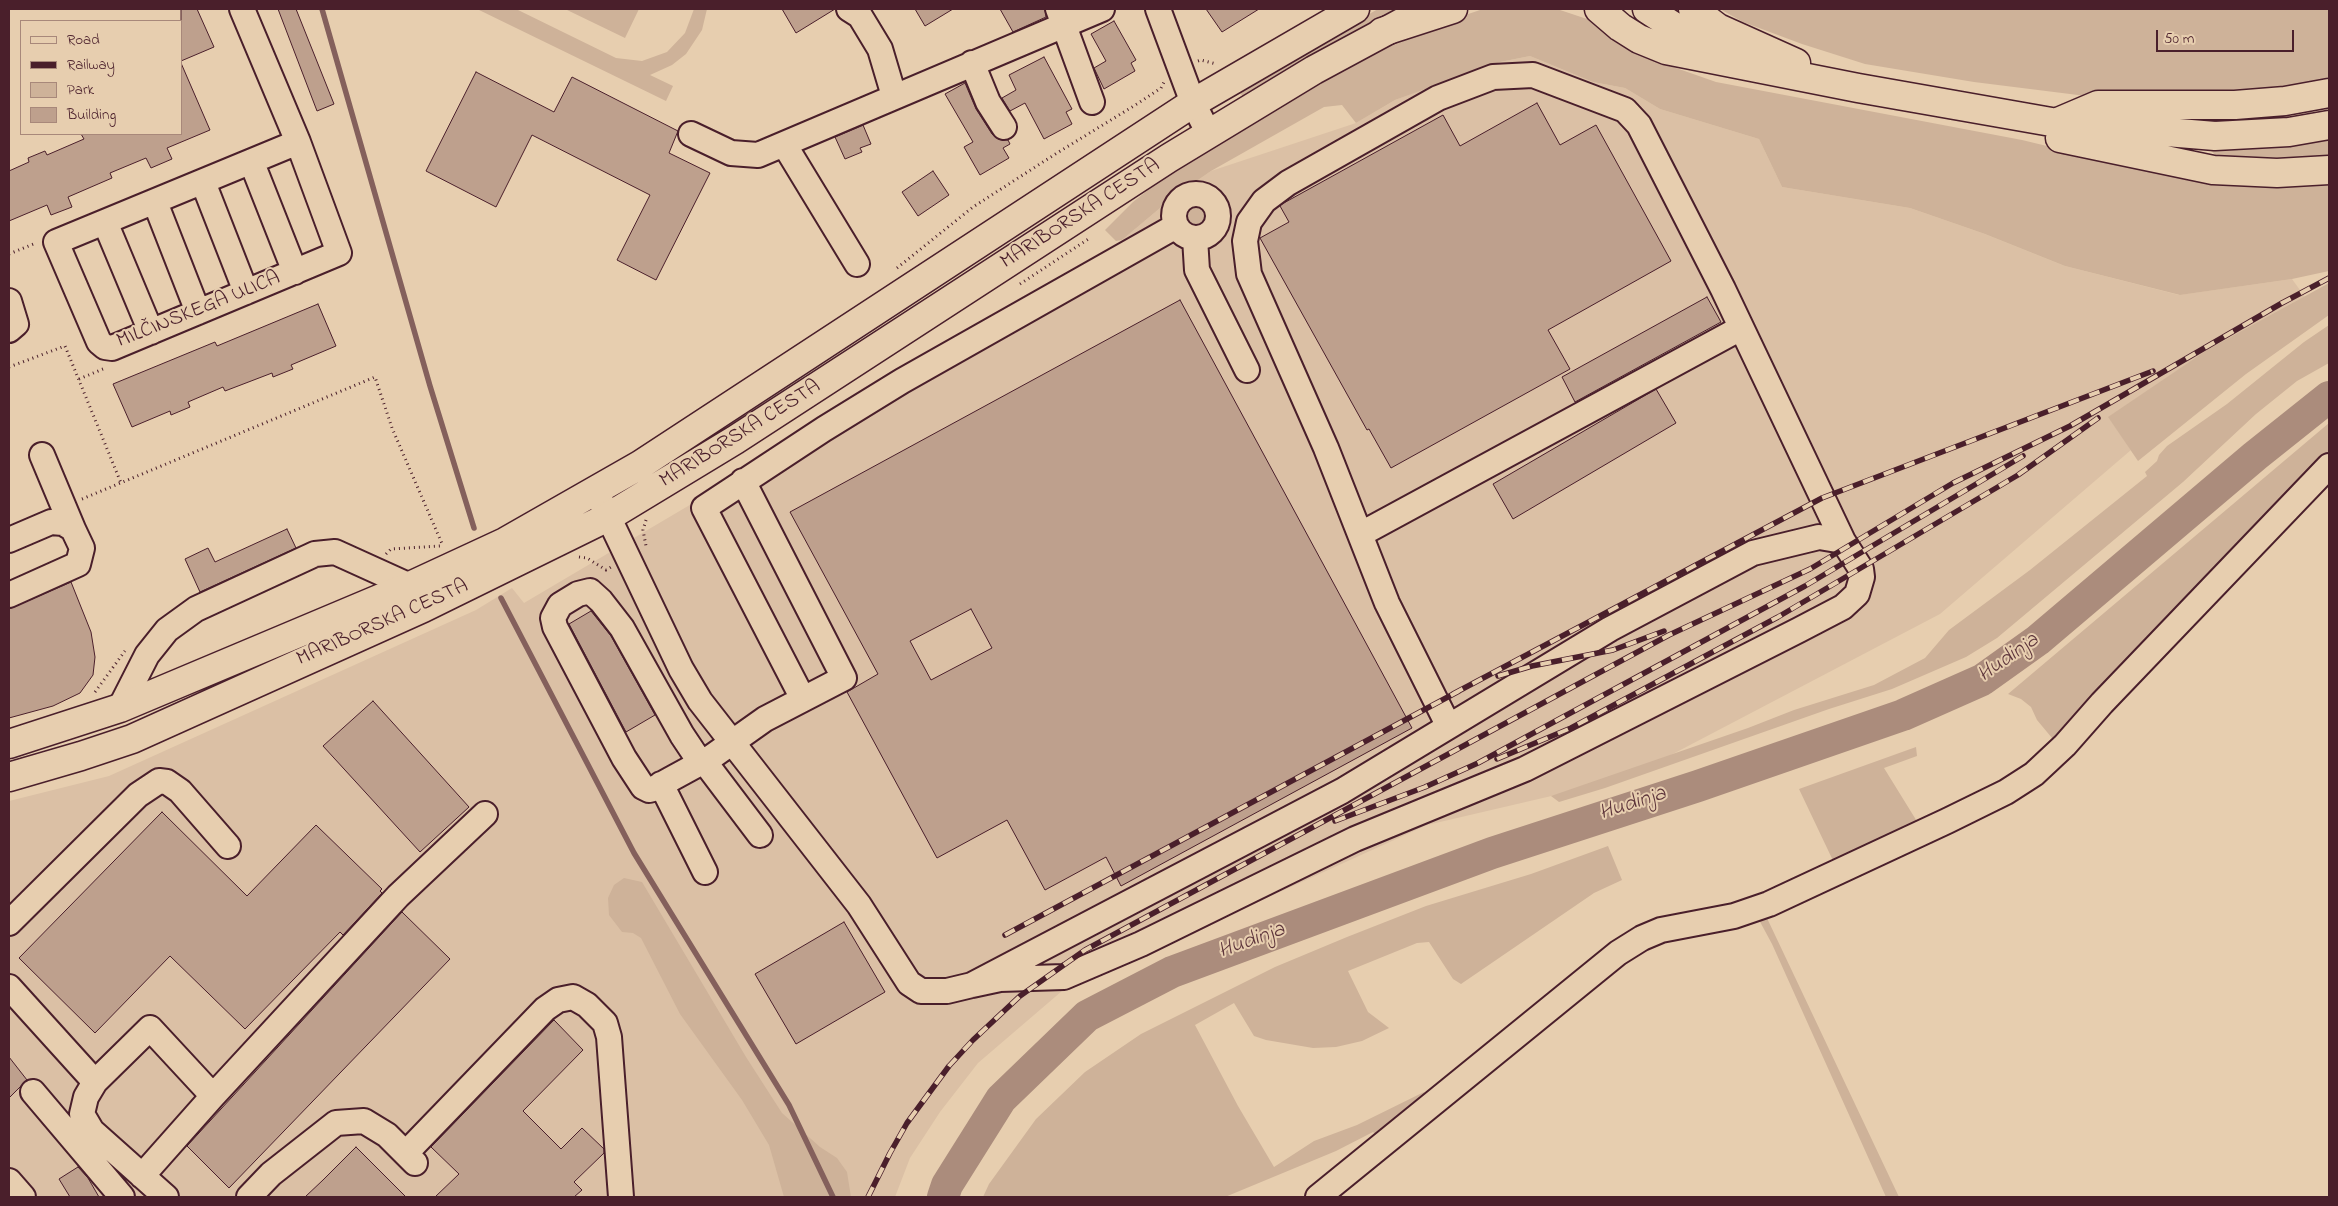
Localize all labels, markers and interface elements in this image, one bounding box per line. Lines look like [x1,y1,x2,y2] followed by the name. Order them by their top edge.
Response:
[20,20,182,135] legend
[2158,20,2296,52] scale bar
[2164,28,2194,50] text: 50 m
[67,29,100,51] text: Road
[67,54,115,76] text: Railway
[67,79,94,101] text: Park
[67,104,116,126] text: Building
[997,154,1165,276] street label: MARIBORSKA CESTA
[113,267,285,355] street label: MILČINSKEGA ULICA
[656,375,826,495] street label: MARIBORSKA CESTA
[293,575,473,673] street label: MARIBORSKA CESTA
[1973,628,2045,690] water label: Hudinja
[1596,782,1670,828] water label: Hudinja
[1215,918,1289,966] water label: Hudinja

